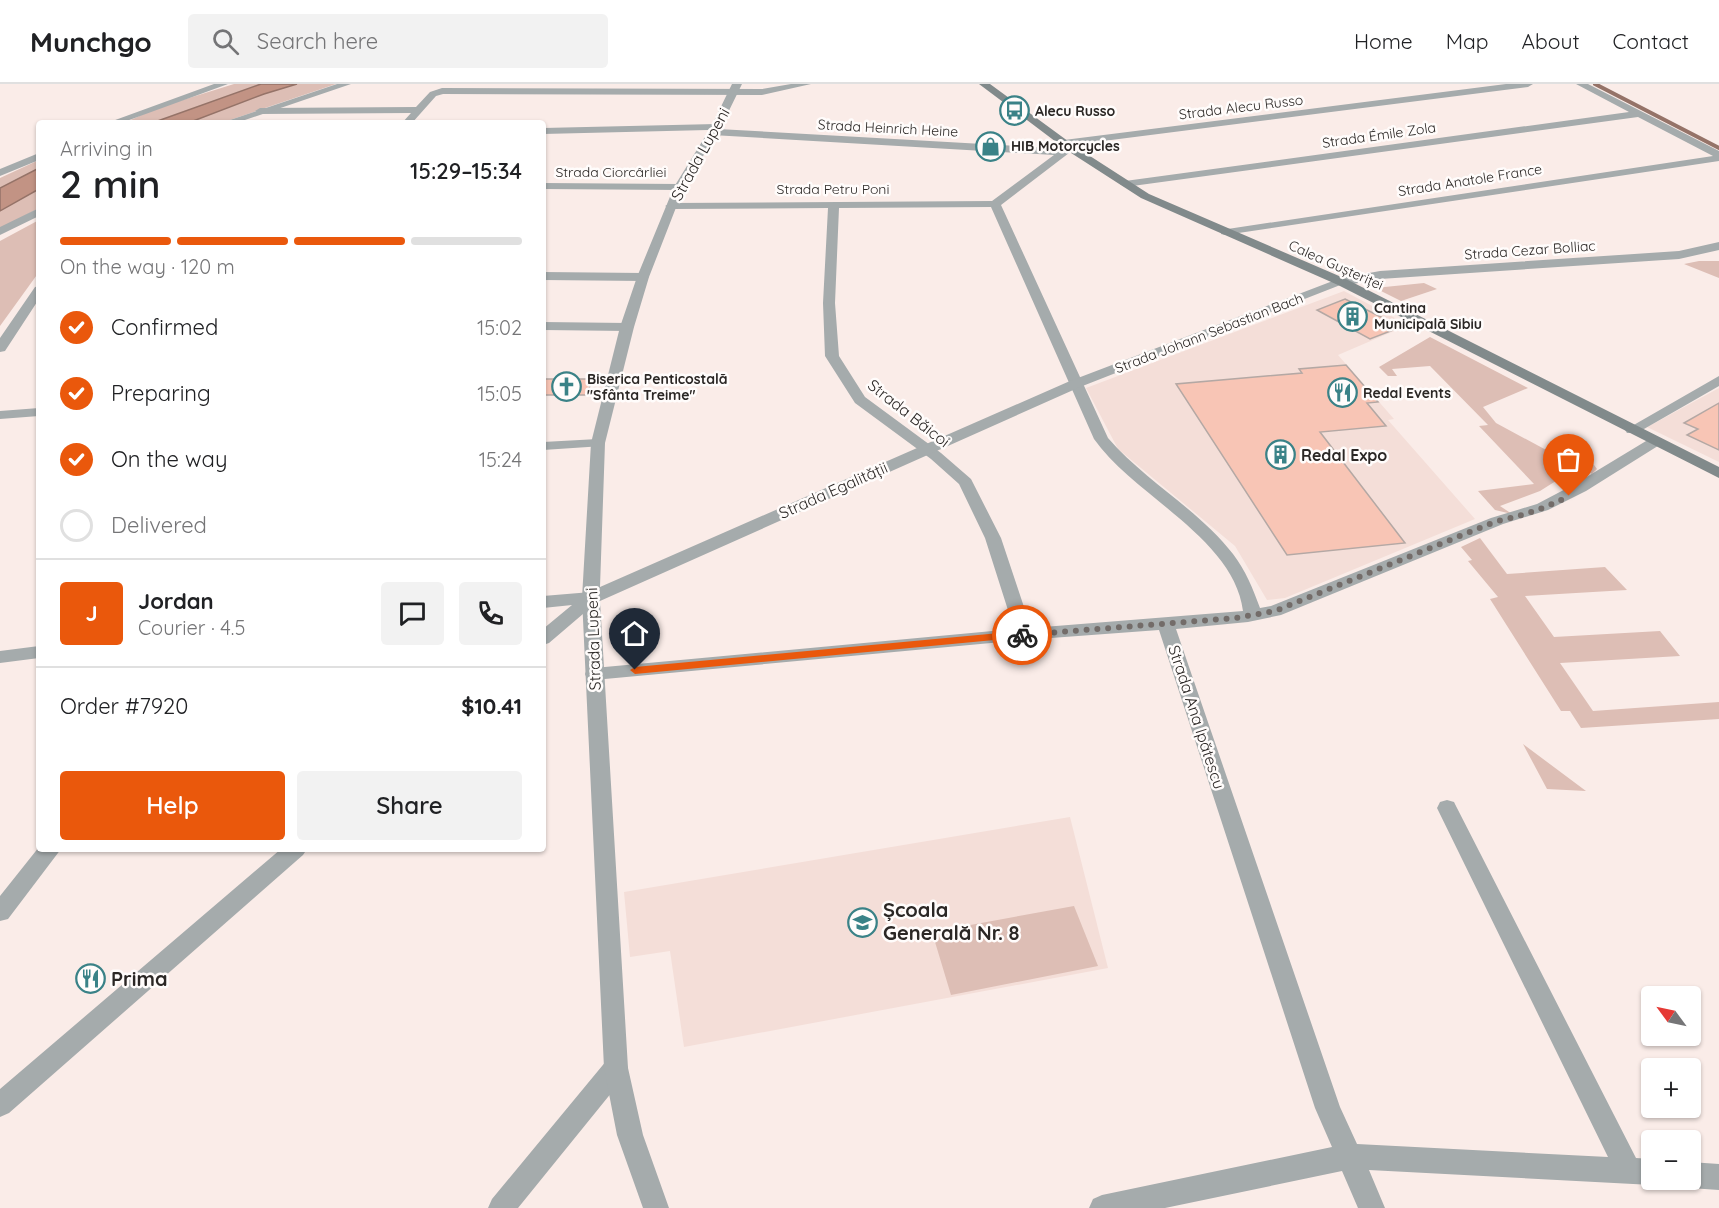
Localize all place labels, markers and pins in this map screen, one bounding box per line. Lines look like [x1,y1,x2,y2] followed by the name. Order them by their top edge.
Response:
[998,95,1030,127] bus stop icon: Alecu Russo
[1035,102,1115,120] place label: Alecu Russo
[974,130,1006,162] shop icon: HIB Motorcycles
[1011,137,1120,155] place label: HIB Motorcycles
[1374,299,1482,333] place label: Cantina Municipală Sibiu
[1337,300,1369,332] building icon: Cantina Municipală Sibiu
[587,370,728,404] place label: Biserica Penticostală "Sfânta Treime"
[550,371,582,403] church icon: Biserica Penticostală "Sfânta Treime"
[1326,377,1358,409] restaurant icon: Redal Events
[1363,384,1451,402] place label: Redal Events
[1543,434,1594,496] pin
[1264,439,1296,471] building icon: Redal Expo
[1301,445,1387,465] place label: Redal Expo
[609,608,660,670] pin
[883,897,1020,945] place label: Școala Generală Nr. 8
[846,906,878,938] school or university icon: Școala Generală Nr. 8
[74,963,106,995] restaurant icon: Prima
[111,966,167,991] place label: Prima

